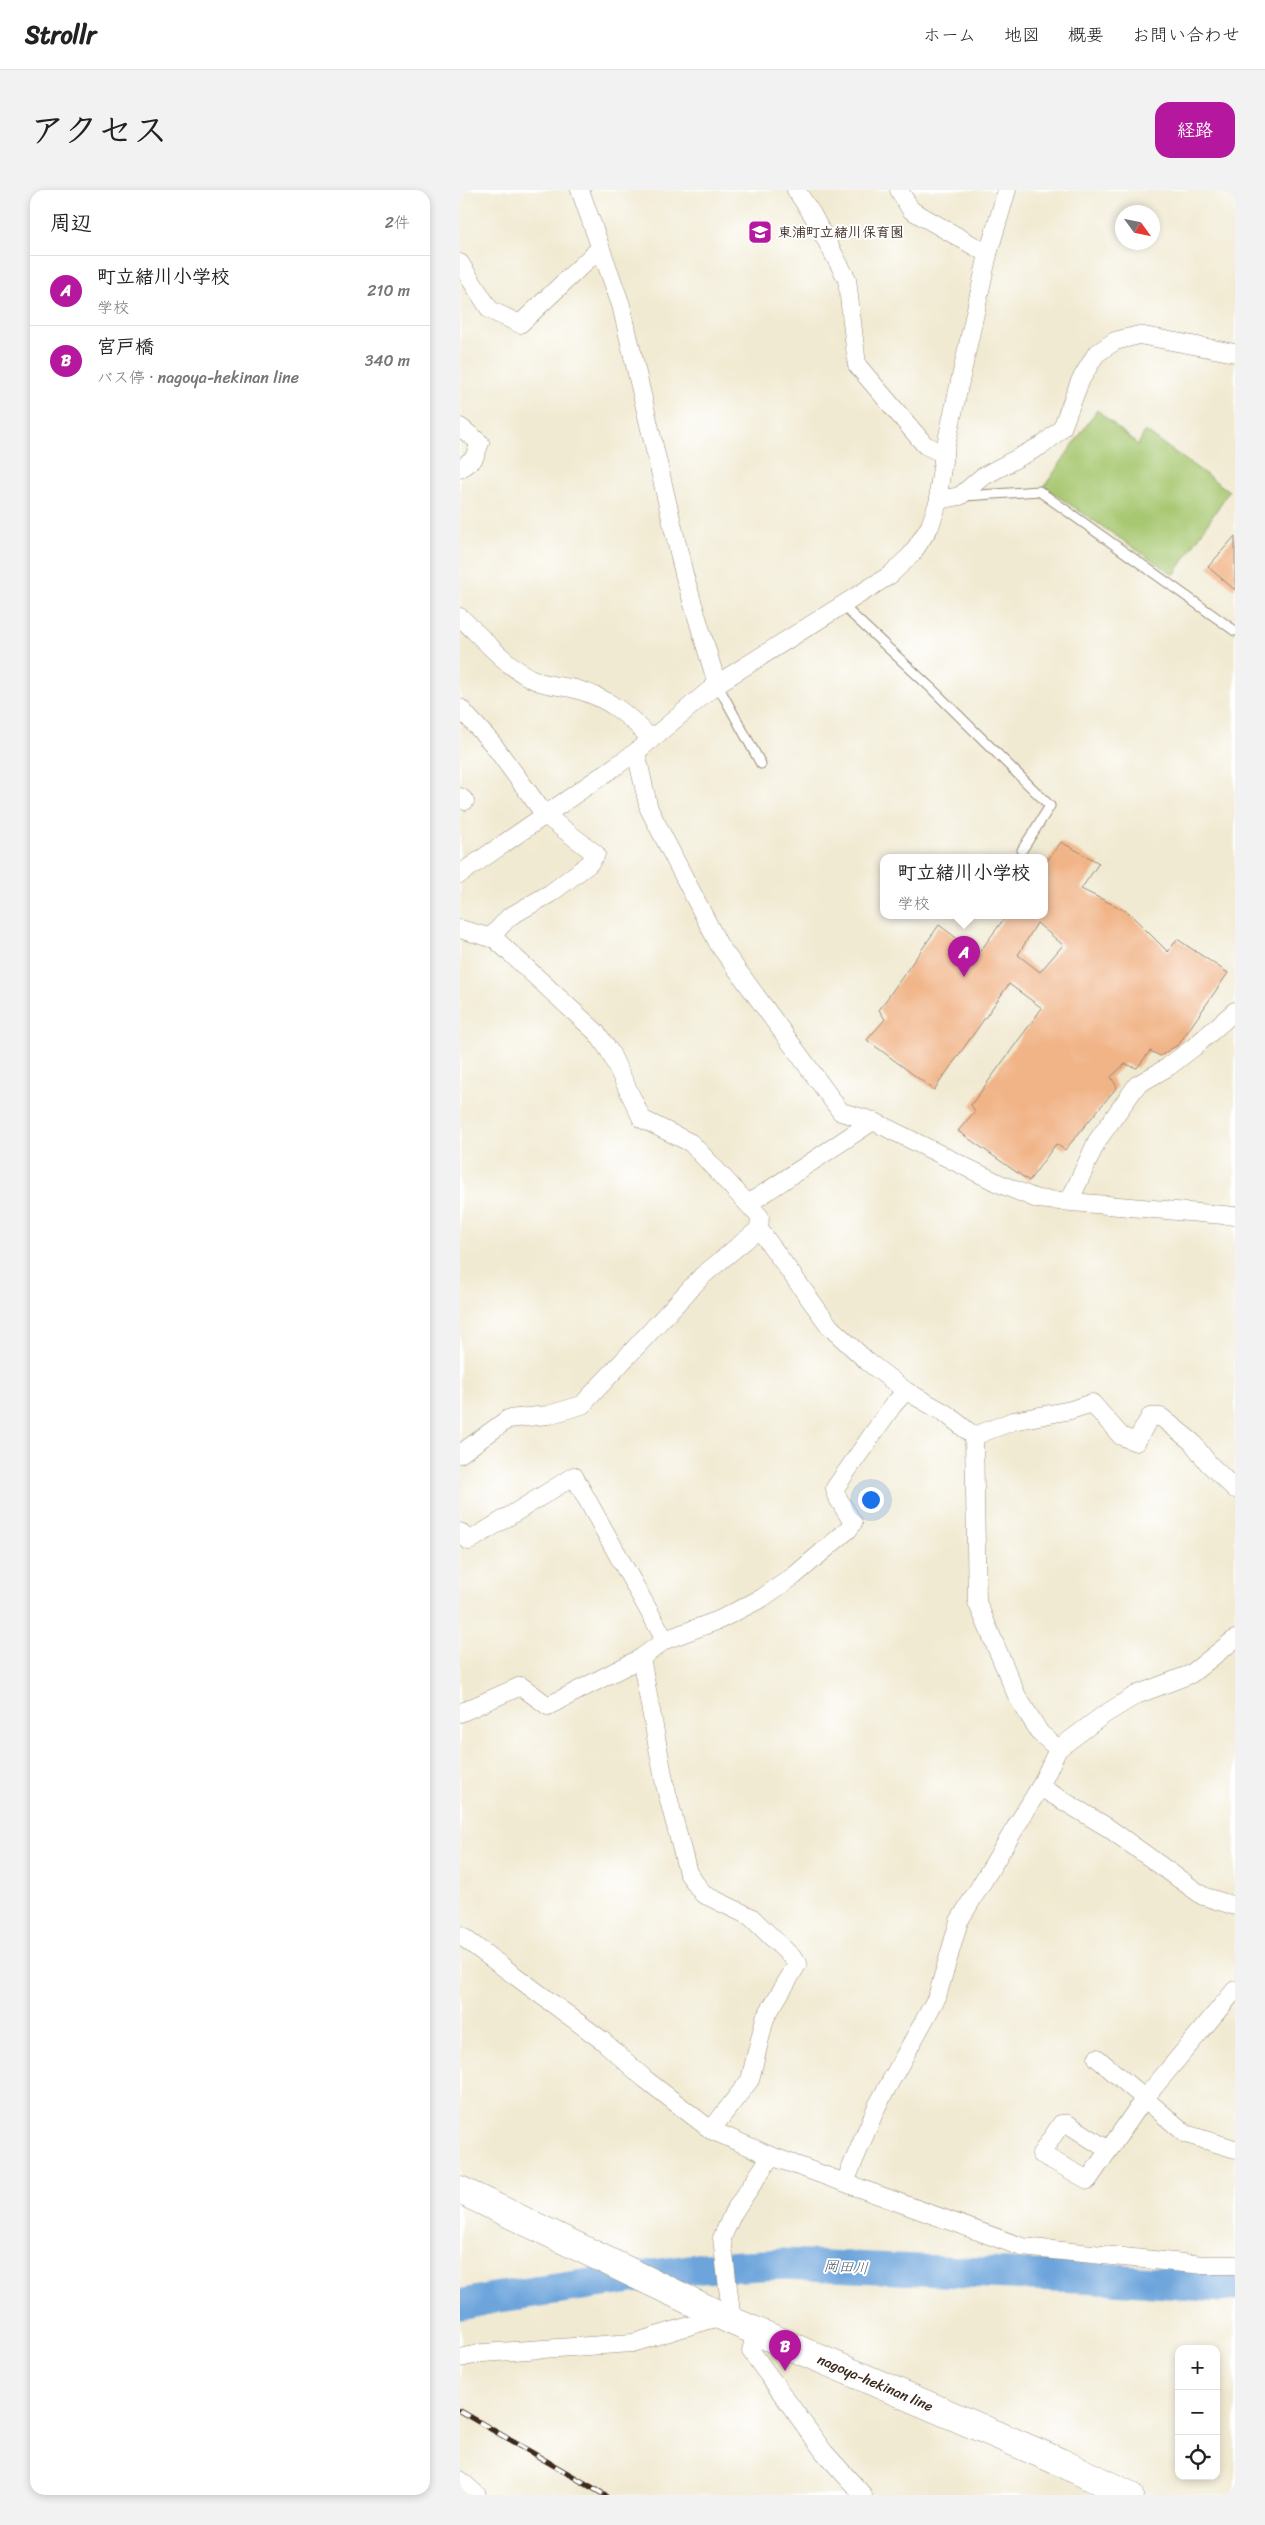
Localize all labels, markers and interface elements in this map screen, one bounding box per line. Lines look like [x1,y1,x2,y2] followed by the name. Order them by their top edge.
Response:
[25,14,96,56] text: Strollr
[923,19,976,51] text: ホーム
[1004,19,1040,51] text: 地図
[1068,19,1104,51] text: 概要
[1132,19,1240,51] text: お問い合わせ
[30,99,168,161] text: アクセス
[1155,102,1235,158] button: 経路
[50,204,92,242] text: 周辺
[1115,205,1160,250] north arrow
[385,208,410,237] text: 2件
[747,219,773,245] school or university icon: 東浦町立緒川保育園
[778,220,904,245] place label: 東浦町立緒川保育園
[97,260,230,293] text: 町立緒川小学校
[61,276,71,305] text: A
[367,276,410,305] text: 210 m
[97,293,129,322] text: 学校
[97,330,154,363] text: 宮戸橋
[61,346,71,375] text: B
[365,346,410,375] text: 340 m
[97,363,299,392] text: バス停 · nagoya-hekinan line
[880,854,1048,919] popup
[897,856,1031,889] text: 町立緒川小学校
[897,889,930,918] text: 学校
[948,936,980,977] pin: A
[858,1487,884,1513] your location
[823,2253,869,2281] water label: 岡田川
[769,2330,801,2371] pin: B
[1175,2345,1220,2480] map controls
[1175,2345,1220,2390] button: +
[813,2347,937,2419] street label: nagoya-hekinan line
[1175,2390,1220,2435] button: −
[1175,2435,1220,2480] button: locate

